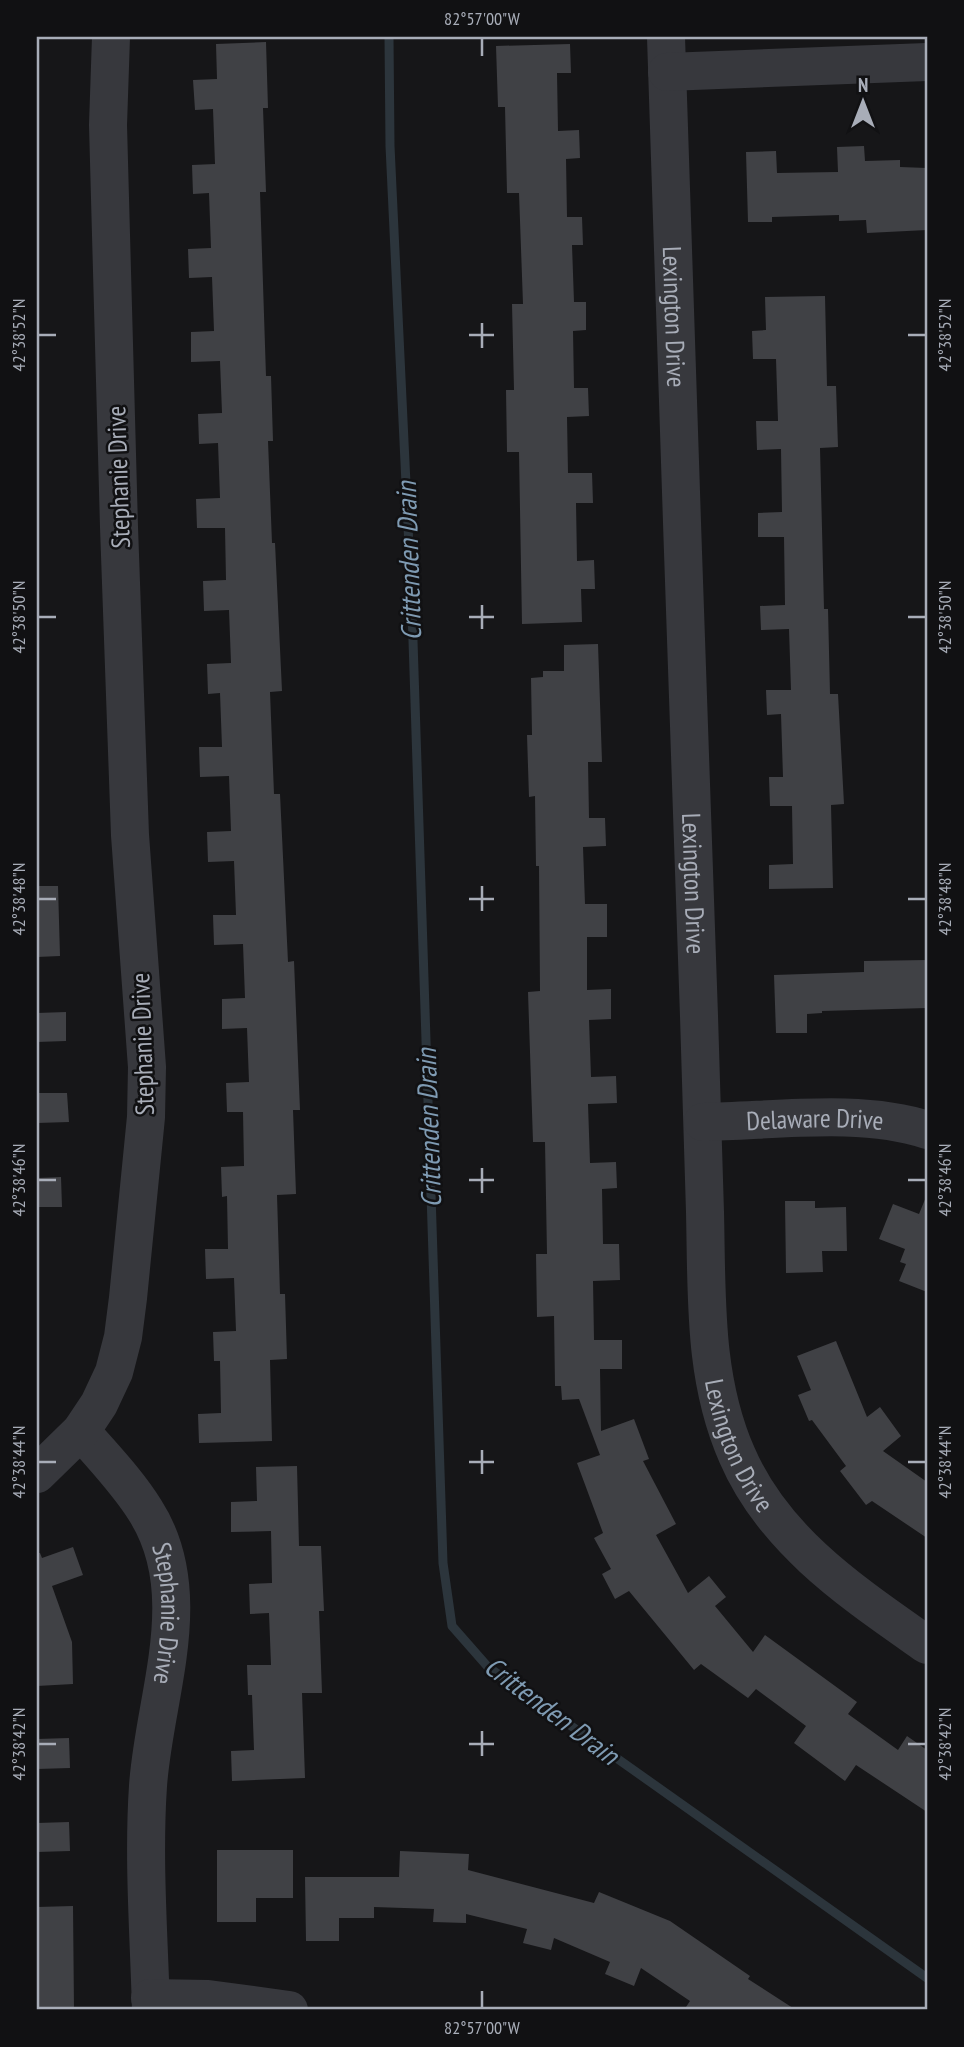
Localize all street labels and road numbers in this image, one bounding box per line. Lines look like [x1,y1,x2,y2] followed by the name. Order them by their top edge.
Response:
[656,246,694,388] street label: Lexington Drive
[99,405,137,549] street label: Stephanie Drive
[676,812,713,955] street label: Lexington Drive
[123,972,161,1116] street label: Stephanie Drive
[745,1101,885,1137] street label: Delaware Drive
[698,1376,782,1518] street label: Lexington Drive
[146,1538,188,1687] street label: Stephanie Drive

